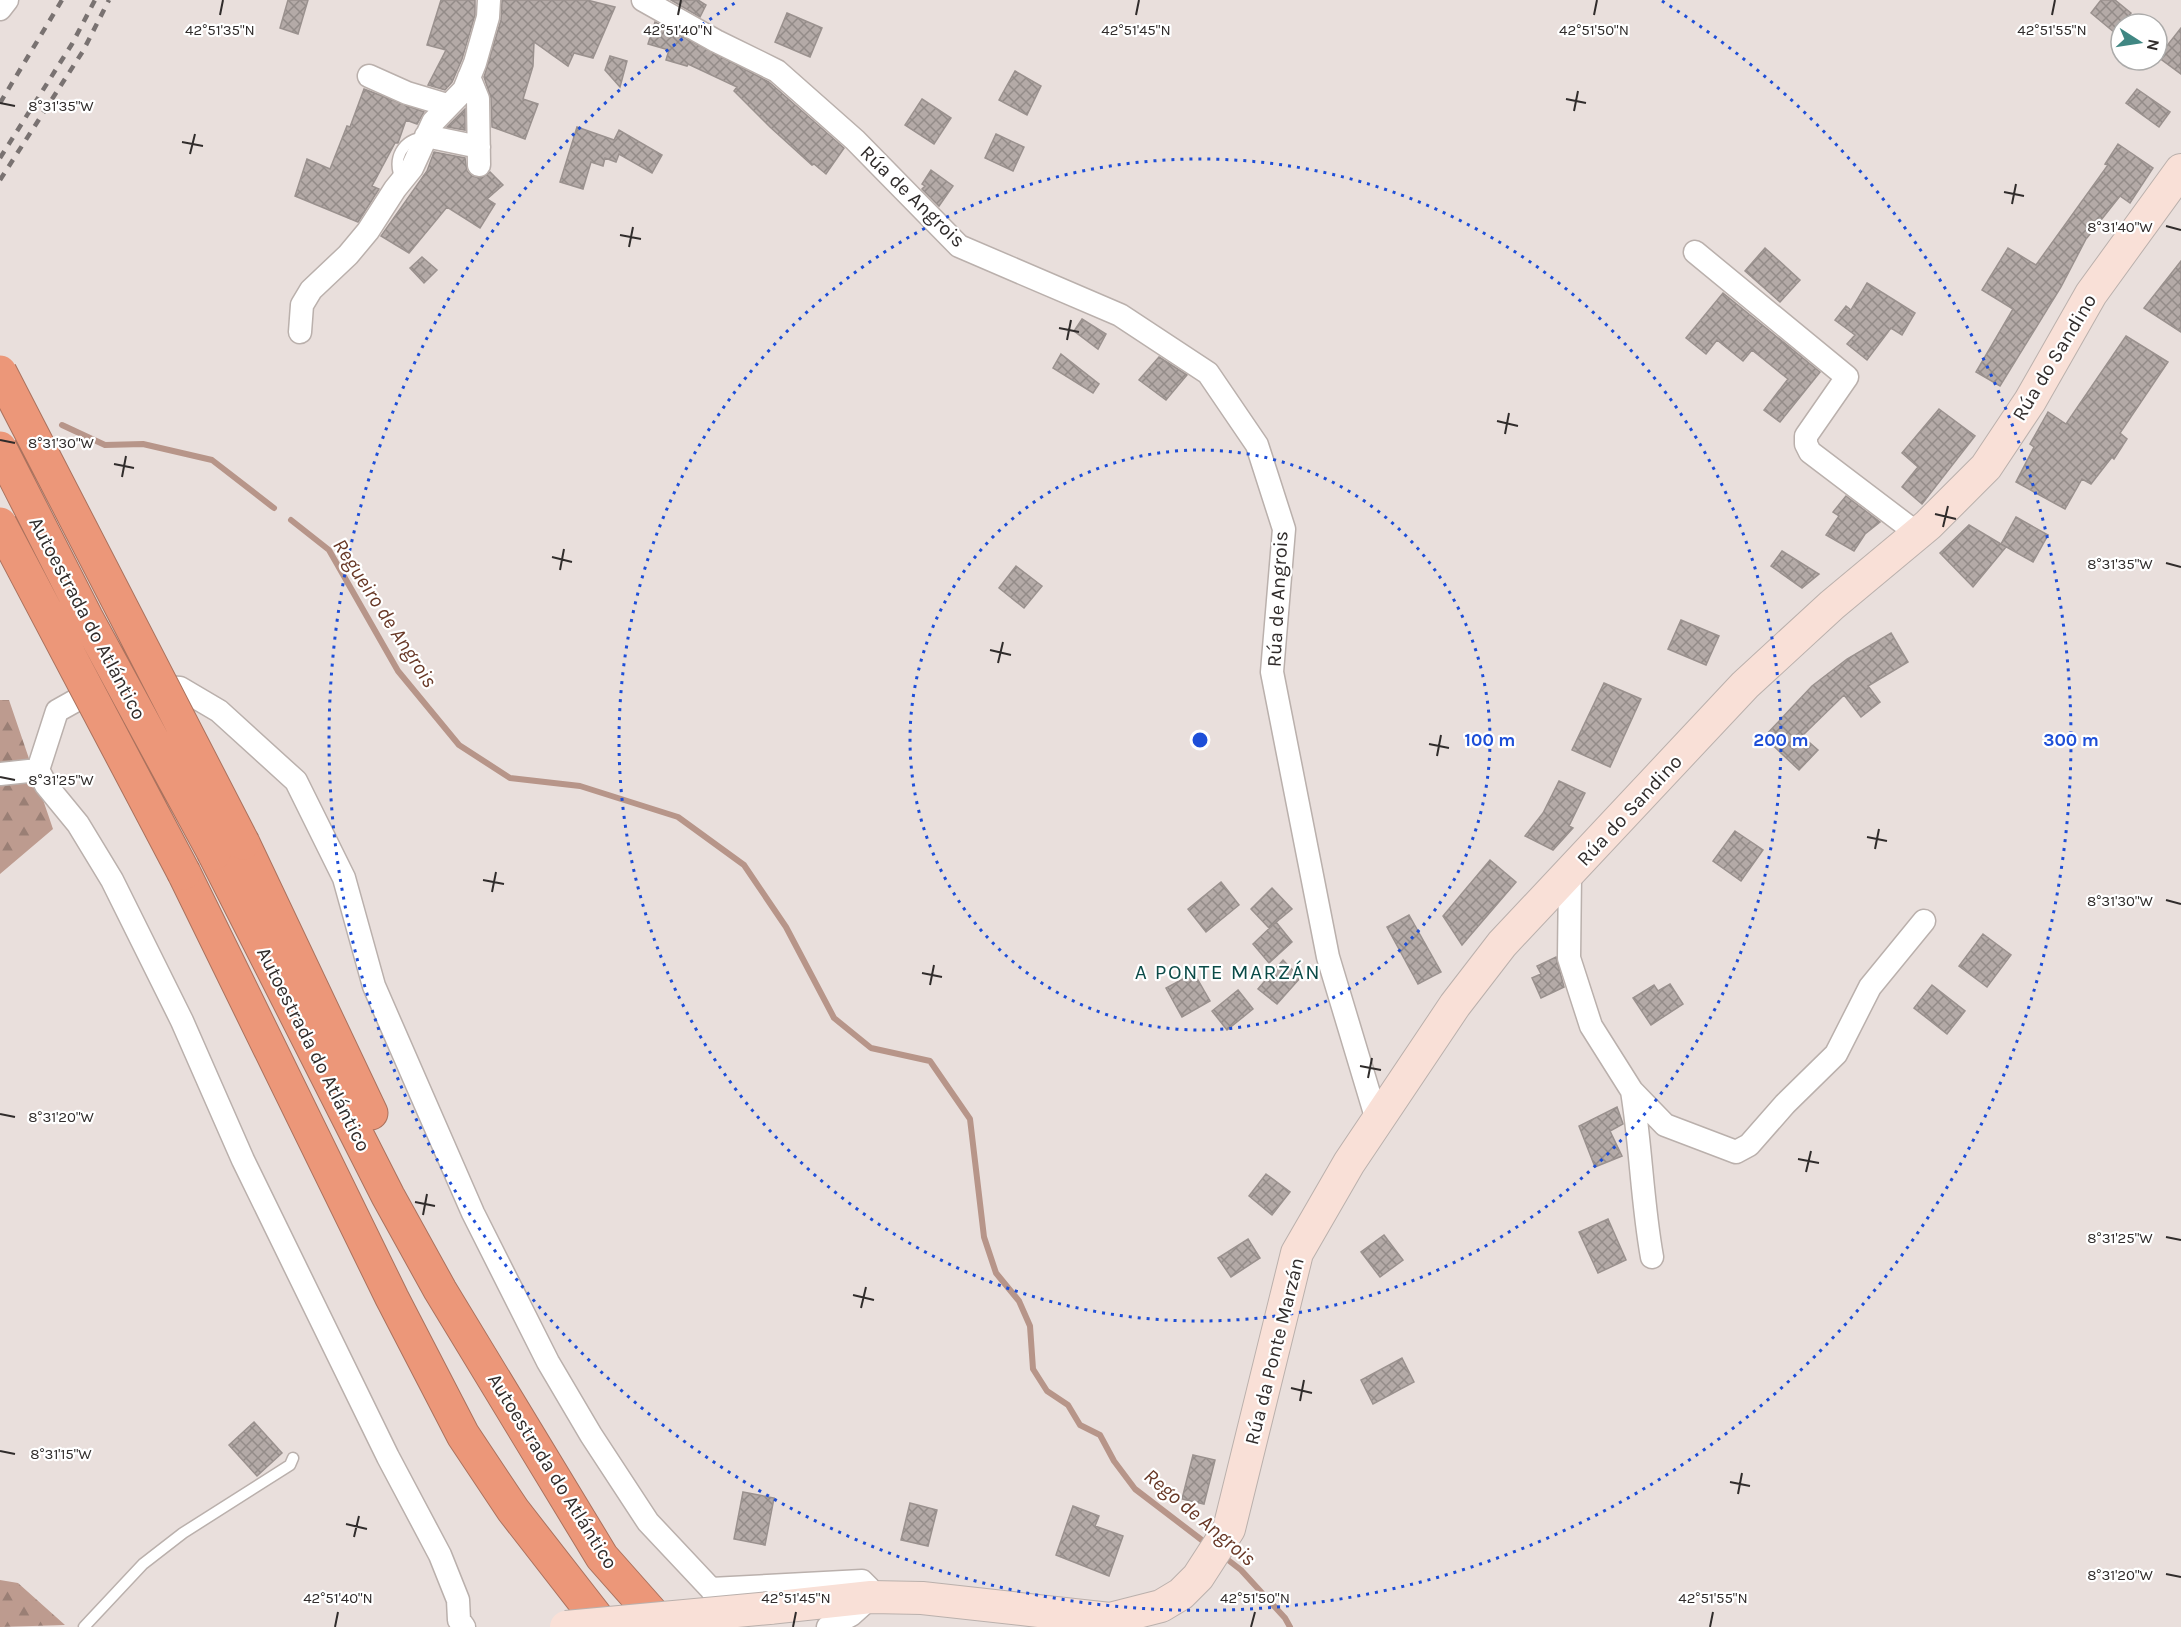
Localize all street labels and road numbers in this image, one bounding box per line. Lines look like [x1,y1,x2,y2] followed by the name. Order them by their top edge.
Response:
[856,141,970,252] street label: Rúa de Angrois
[2008,290,2101,425] street label: Rúa do Sandino
[24,513,151,723] street label: Autoestrada do Atlántico
[1262,530,1293,668] street label: Rúa de Angrois
[1572,750,1687,871] street label: Rúa do Sandino
[252,943,375,1155] street label: Autoestrada do Atlántico
[1240,1255,1309,1447] street label: Rúa da Ponte Marzán
[483,1369,622,1573] street label: Autoestrada do Atlántico

